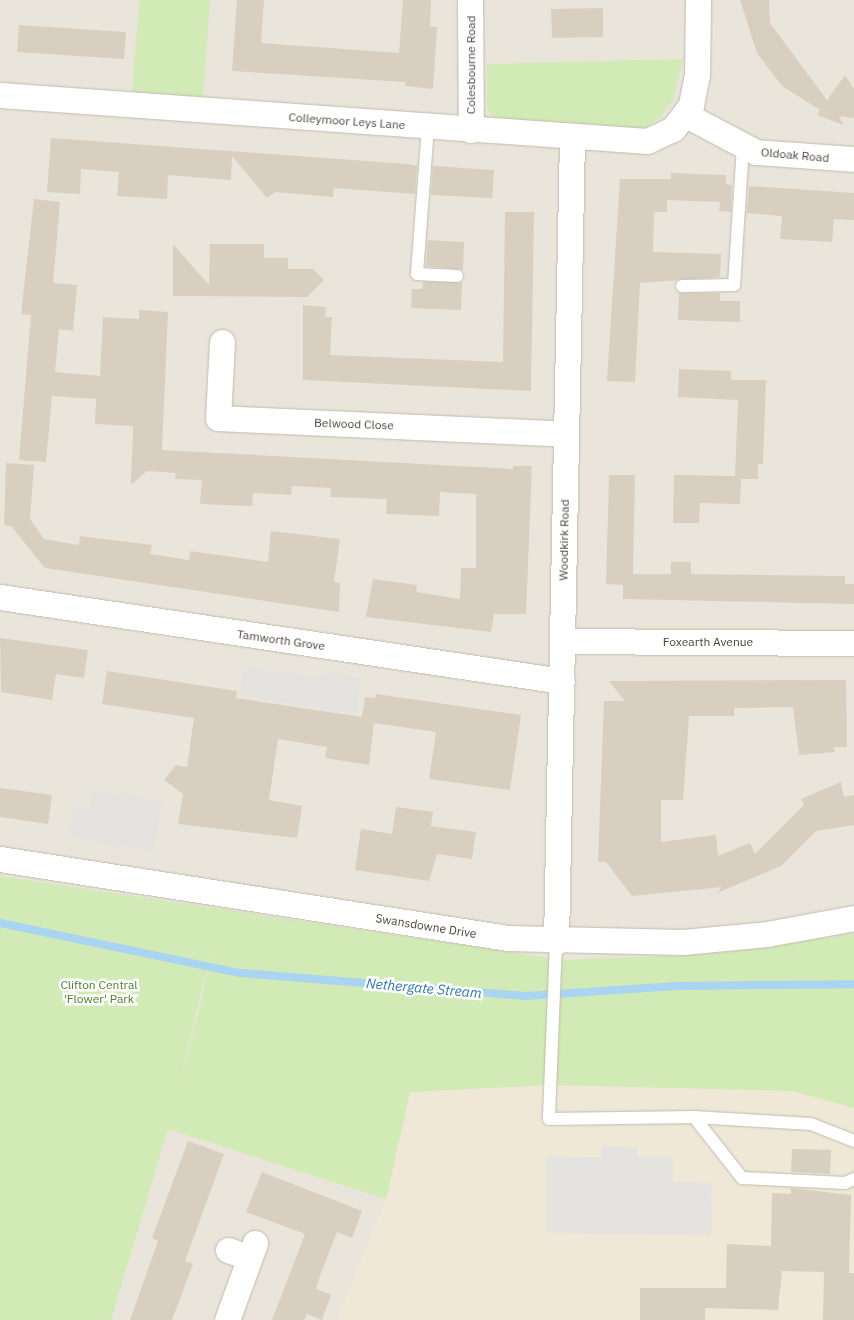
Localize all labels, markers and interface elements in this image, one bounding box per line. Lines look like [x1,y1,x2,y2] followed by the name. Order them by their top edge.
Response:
[464,16,478,114] street label: Colesbourne Road
[288,110,406,132] street label: Colleymoor Leys Lane
[760,145,830,165] street label: Oldoak Road
[314,415,394,433] street label: Belwood Close
[556,499,572,581] street label: Woodkirk Road
[236,627,326,653] street label: Tamworth Grove
[663,635,753,649] street label: Foxearth Avenue
[374,911,478,941] street label: Swansdowne Drive
[366,975,482,1001] water label: Nethergate Stream
[60,978,138,1006] park label: Clifton Central 'Flower' Park

